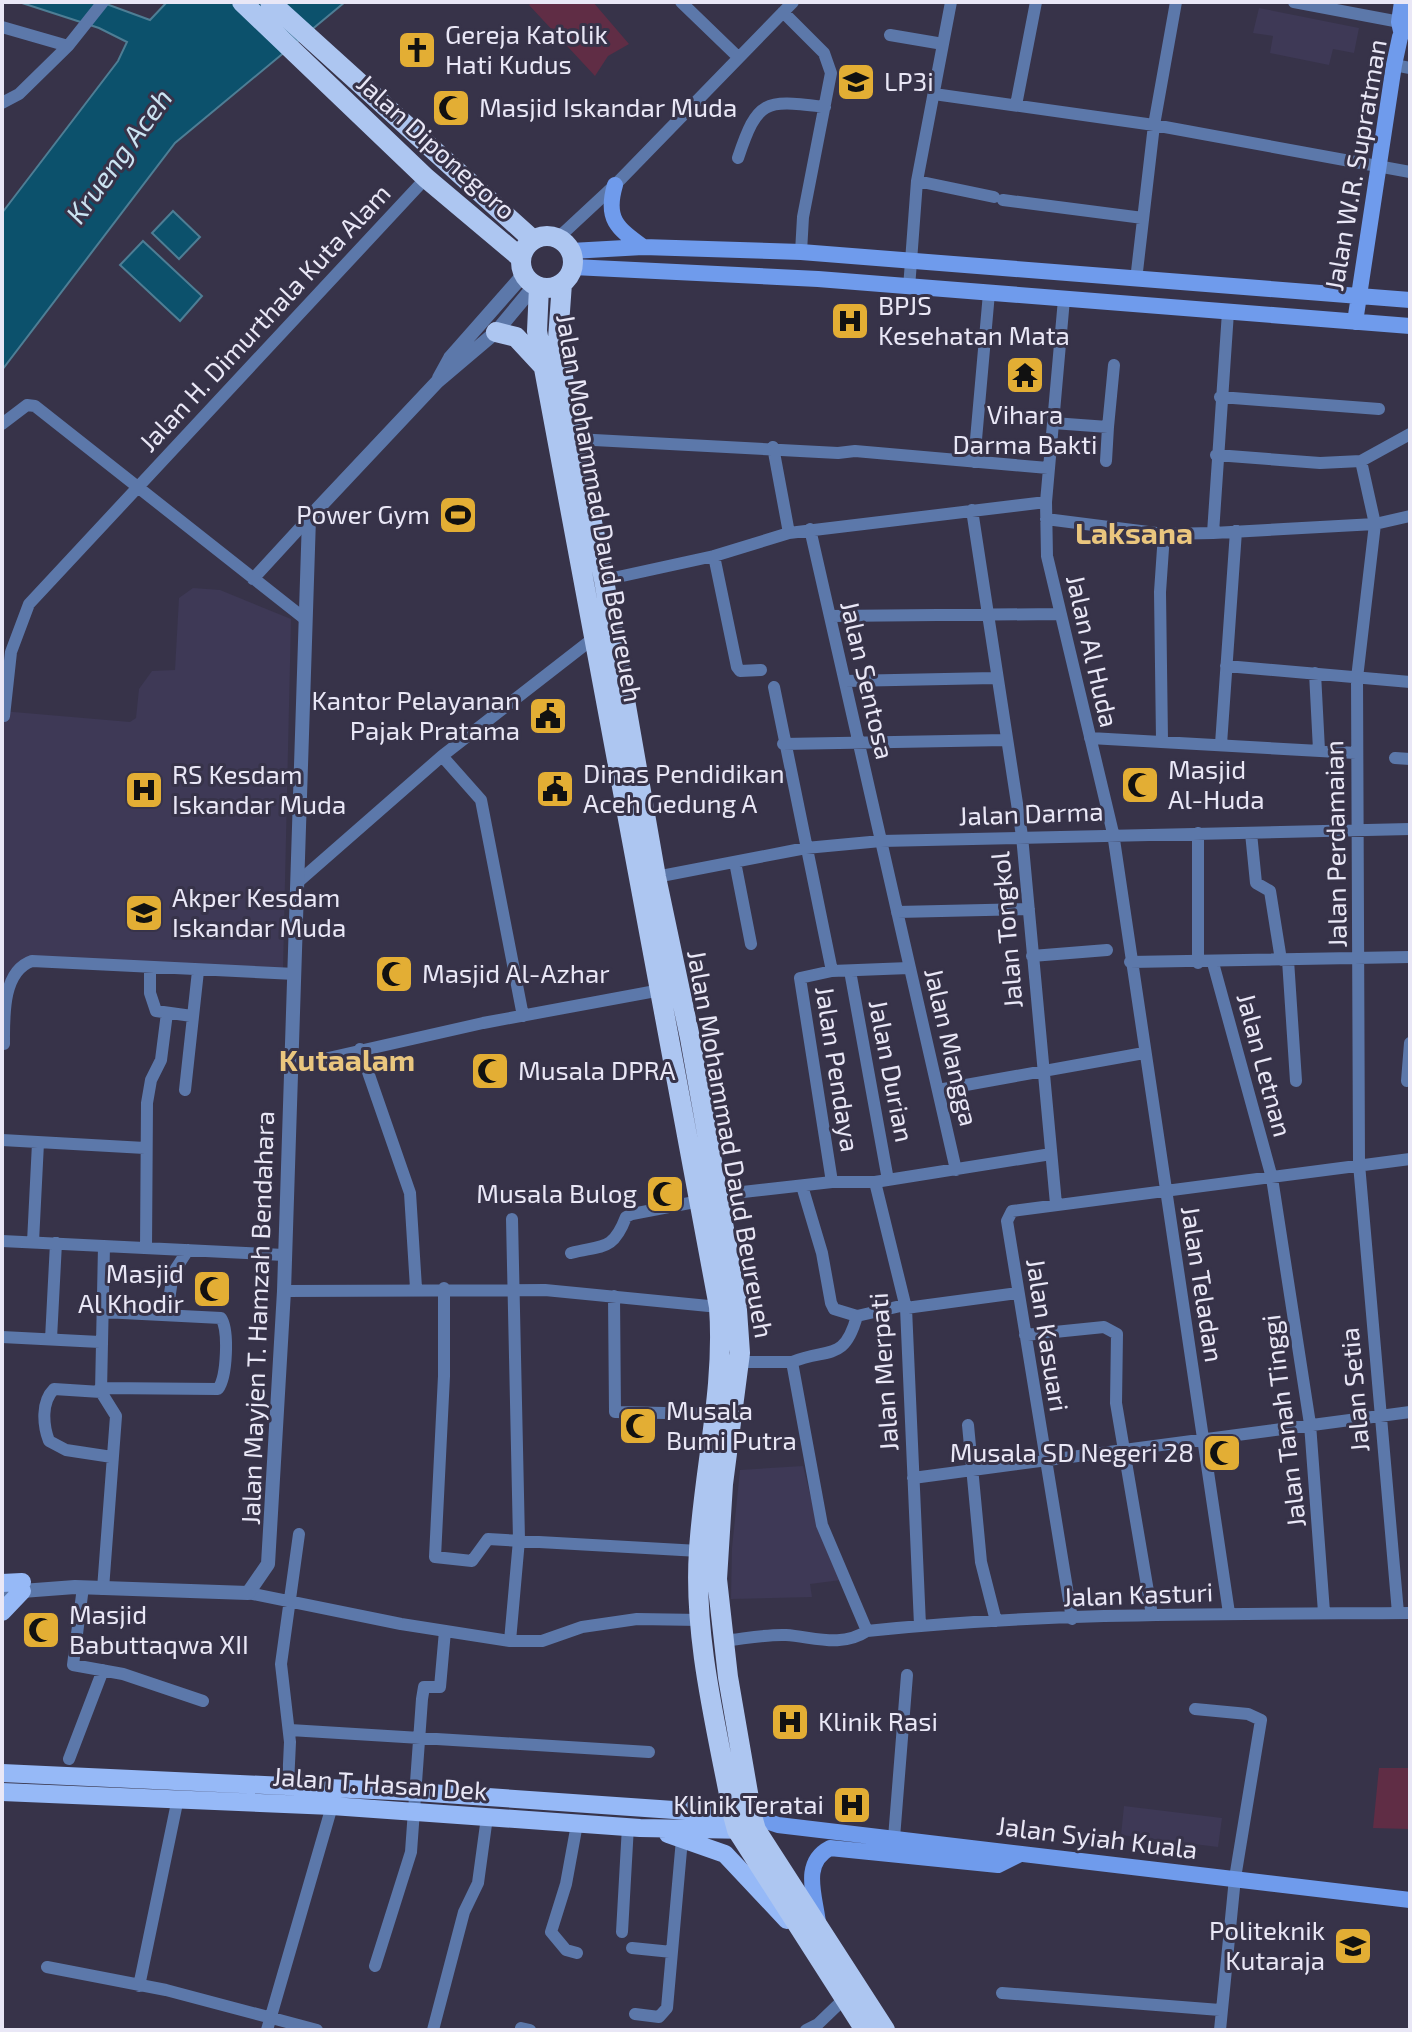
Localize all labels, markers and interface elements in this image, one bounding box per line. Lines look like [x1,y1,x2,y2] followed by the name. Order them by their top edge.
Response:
[445,18,608,79] place label: Gereja Katolik Hati Kudus
[396,29,438,71] church icon: Gereja Katolik Hati Kudus
[1317,37,1392,293] street label: Jalan W.R. Supratman
[835,61,877,103] school or university icon: LP3i
[884,65,934,96] place label: LP3i
[351,67,523,225] street label: Jalan Diponegoro
[58,81,179,229] water label: Krueng Aceh
[430,87,472,129] mosque icon: Masjid Iskandar Muda
[479,91,737,122] place label: Masjid Iskandar Muda
[132,177,396,457] street label: Jalan H. Dimurthala Kuta Alam
[878,289,1070,350] place label: BPJS Kesehatan Mata
[829,300,871,342] hospital icon: BPJS Kesehatan Mata
[551,311,650,704] street label: Jalan Mohammad Daud Beureueh
[1004,354,1046,396] temple icon: Vihara Darma Bakti
[953,398,1097,459] place label: Vihara Darma Bakti
[437,494,479,536] sports icon: Power Gym
[296,498,430,529] place label: Power Gym
[1075,514,1193,550] district label: Laksana
[1061,571,1126,730] street label: Jalan Al Huda
[835,597,902,762] street label: Jalan Sentosa
[311,684,520,745] place label: Kantor Pelayanan Pajak Pratama
[527,695,569,737] public building icon: Kantor Pelayanan Pajak Pratama
[1317,740,1352,948] street label: Jalan Perdamaian
[1168,753,1264,814] place label: Masjid Al-Huda
[583,757,785,818] place label: Dinas Pendidikan Aceh Gedung A
[172,758,346,819] place label: RS Kesdam Iskandar Muda
[1119,764,1161,806] mosque icon: Masjid Al-Huda
[534,768,576,810] public building icon: Dinas Pendidikan Aceh Gedung A
[123,769,165,811] hospital icon: RS Kesdam Iskandar Muda
[958,794,1104,831] street label: Jalan Darma
[983,850,1028,1010] street label: Jalan Tongkol
[172,881,346,942] place label: Akper Kesdam Iskandar Muda
[123,892,165,934] school or university icon: Akper Kesdam Iskandar Muda
[682,947,781,1340] street label: Jalan Mohammad Daud Beureueh
[373,953,415,995] mosque icon: Masjid Al-Azhar
[422,957,610,988] place label: Masjid Al-Azhar
[919,965,986,1129] street label: Jalan Mangga
[810,984,867,1154] street label: Jalan Pendaya
[1231,989,1300,1140] street label: Jalan Letnan
[863,997,921,1145] street label: Jalan Durian
[279,1041,415,1077] district label: Kutaalam
[469,1050,511,1092] mosque icon: Musala DPRA
[518,1054,676,1085] place label: Musala DPRA
[234,1110,279,1526] street label: Jalan Mayjen T. Hamzah Bendahara
[644,1173,686,1215] mosque icon: Musala Bulog
[476,1177,637,1208] place label: Musala Bulog
[1176,1203,1231,1364] street label: Jalan Teladan
[1021,1256,1076,1414] street label: Jalan Kasuari
[78,1257,184,1318] place label: Masjid Al Khodir
[191,1268,233,1310] mosque icon: Masjid Al Khodir
[861,1292,904,1452] street label: Jalan Merpati
[1254,1313,1311,1529] street label: Jalan Tanah Tinggi
[1333,1326,1374,1454] street label: Jalan Setia
[666,1394,797,1455] place label: Musala Bumi Putra
[617,1405,659,1447] mosque icon: Musala Bumi Putra
[1201,1432,1243,1474] mosque icon: Musala SD Negeri 28
[950,1436,1194,1467] place label: Musala SD Negeri 28
[1062,1575,1214,1612] street label: Jalan Kasturi
[69,1598,249,1659] place label: Masjid Babuttaqwa XII
[20,1609,62,1651] mosque icon: Masjid Babuttaqwa XII
[769,1701,811,1743] hospital icon: Klinik Rasi
[818,1705,938,1736] place label: Klinik Rasi
[272,1760,489,1805] street label: Jalan T. Hasan Dek
[831,1784,873,1826] hospital icon: Klinik Teratai
[673,1788,824,1819] place label: Klinik Teratai
[995,1809,1199,1864] street label: Jalan Syiah Kuala
[1209,1914,1325,1975] place label: Politeknik Kutaraja
[1332,1925,1374,1967] school or university icon: Politeknik Kutaraja

